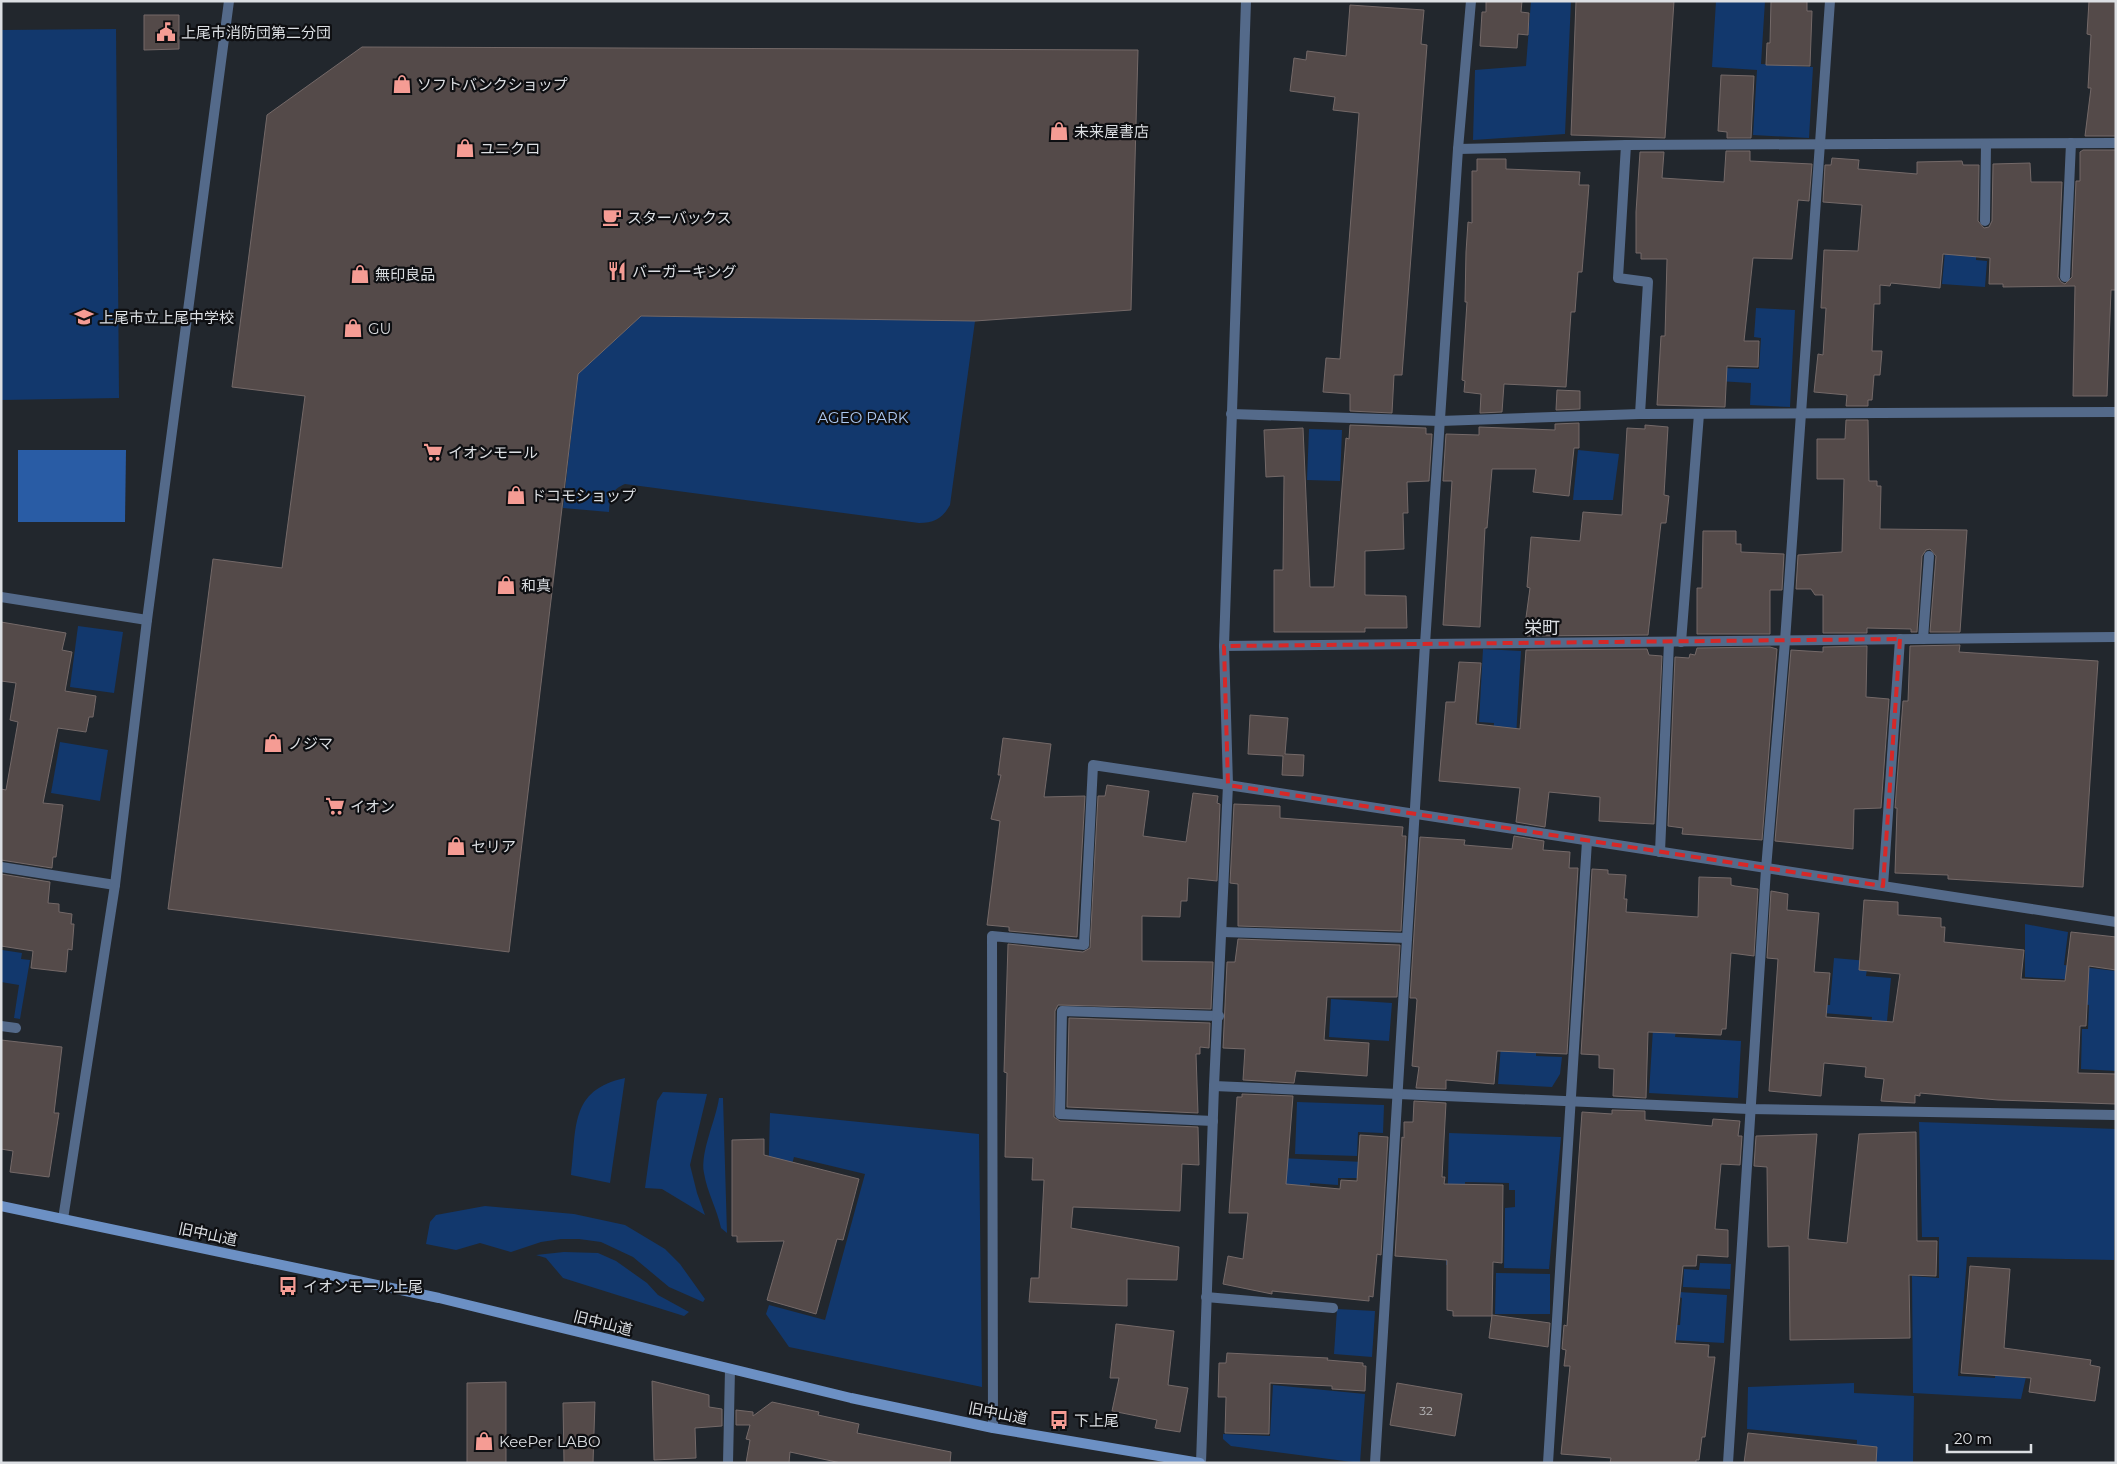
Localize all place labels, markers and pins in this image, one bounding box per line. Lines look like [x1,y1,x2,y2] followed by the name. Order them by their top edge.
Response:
[155,21,177,43] public building icon: 上尾市消防団第二分団
[181,23,331,42] place label: 上尾市消防団第二分団
[391,73,413,95] shop icon: ソフトバンクショップ
[417,75,568,94] place label: ソフトバンクショップ
[1048,120,1070,142] shop icon: 未来屋書店
[1074,122,1149,141] place label: 未来屋書店
[454,137,476,159] shop icon: ユニクロ
[480,139,540,158] place label: ユニクロ
[601,206,623,228] cafe icon: スターバックス
[627,208,731,227] place label: スターバックス
[606,260,628,282] restaurant icon: バーガーキング
[632,262,737,281] place label: バーガーキング
[349,263,371,285] shop icon: 無印良品
[375,265,435,284] place label: 無印良品
[73,306,95,328] school or university icon: 上尾市立上尾中学校
[99,308,234,327] place label: 上尾市立上尾中学校
[342,317,364,339] shop icon: GU
[368,319,391,338] place label: GU
[422,441,444,463] supermarket icon: イオンモール
[448,443,538,462] place label: イオンモール
[505,484,527,506] shop icon: ドコモショップ
[531,486,636,505] place label: ドコモショップ
[495,574,517,596] shop icon: 和真
[521,576,551,595] place label: 和真
[262,732,284,754] shop icon: ノジマ
[288,734,333,753] place label: ノジマ
[324,795,346,817] supermarket icon: イオン
[350,797,395,816] place label: イオン
[445,835,467,857] shop icon: セリア
[471,837,516,856] place label: セリア
[277,1275,299,1297] bus stop icon: イオンモール上尾
[303,1277,423,1296] place label: イオンモール上尾
[1048,1409,1070,1431] bus stop icon: 下上尾
[1074,1411,1119,1430] place label: 下上尾
[473,1430,495,1452] shop icon: KeePer LABO
[499,1432,601,1451] place label: KeePer LABO

